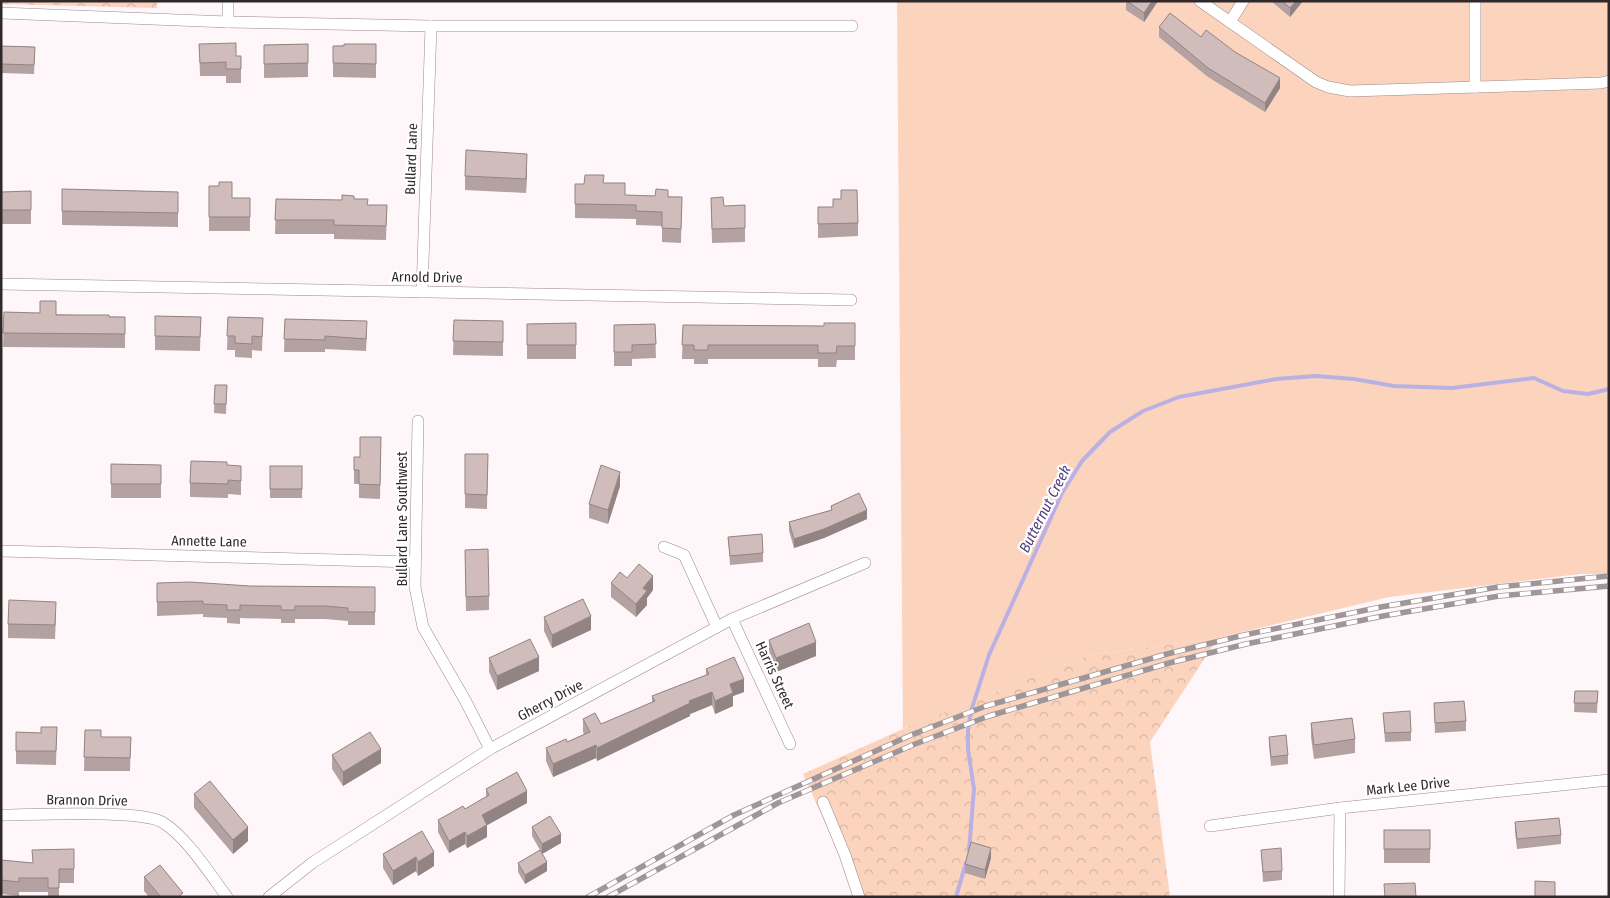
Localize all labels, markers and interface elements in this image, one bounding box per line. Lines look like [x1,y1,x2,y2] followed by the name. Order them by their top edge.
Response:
[402,123,421,195] street label: Bullard Lane
[391,268,463,287] street label: Arnold Drive
[394,451,411,587] street label: Bullard Lane Southwest
[1015,462,1075,556] water label: Butternut Creek
[171,532,247,551] street label: Annette Lane
[752,639,798,712] street label: Harris Street
[515,676,586,725] street label: Gherry Drive
[1365,774,1451,799] street label: Mark Lee Drive
[46,791,128,810] street label: Brannon Drive

